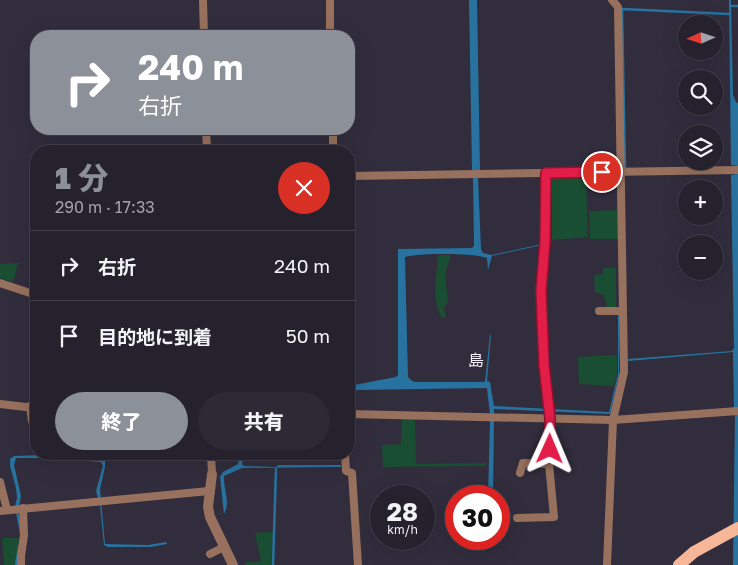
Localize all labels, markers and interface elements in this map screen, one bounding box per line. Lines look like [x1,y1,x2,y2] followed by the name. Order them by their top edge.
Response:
[678,15,722,60] north arrow
[678,15,723,280] map controls
[138,46,243,88] text: 240 m
[55,50,120,115] icon: right
[678,70,723,115] button: search
[138,92,182,119] text: 右折
[678,125,723,170] button: layers
[581,151,623,193] pin
[588,158,616,186] icon: arrive
[55,160,108,196] text: 1 分
[278,162,330,214] button: close
[678,180,723,225] button: +
[55,197,155,217] text: 290 m · 17:33
[678,235,723,280] button: −
[55,252,83,280] icon: right
[274,254,330,277] text: 240 m
[98,255,136,278] text: 右折
[55,322,83,350] icon: arrive
[286,324,330,347] text: 50 m
[98,325,212,348] text: 目的地に到着
[468,350,484,370] district label: 島
[55,392,188,450] button: 終了
[198,392,330,450] button: 共有
[523,422,575,474] position arrow
[445,485,510,550] speed limit sign: 30
[387,496,418,527] text: 28
[387,522,418,537] text: km/h

